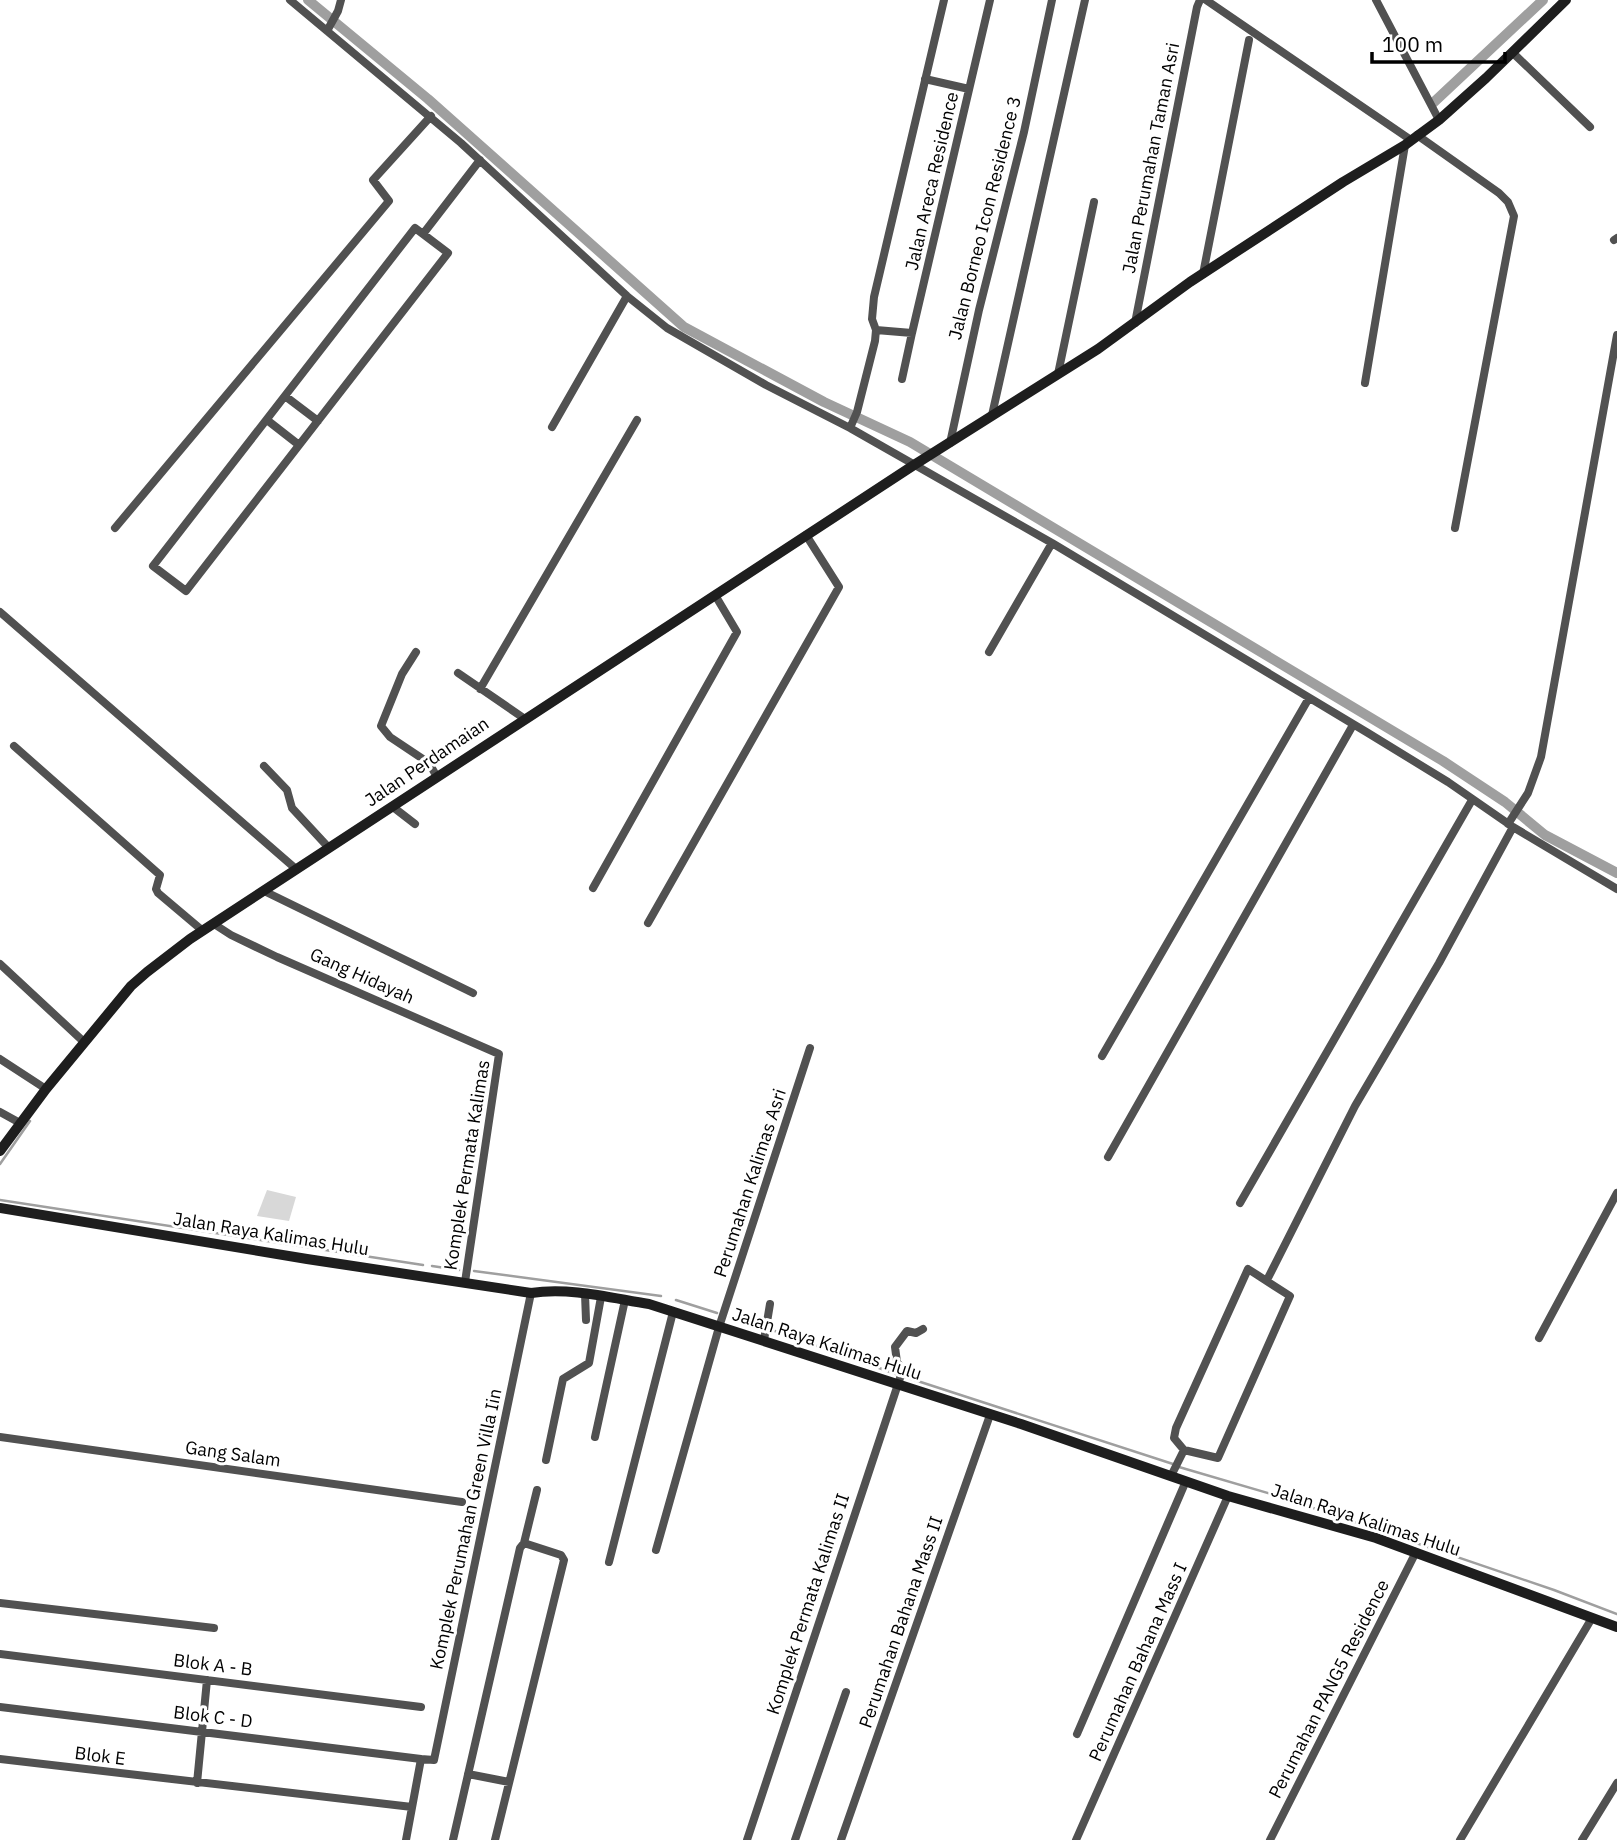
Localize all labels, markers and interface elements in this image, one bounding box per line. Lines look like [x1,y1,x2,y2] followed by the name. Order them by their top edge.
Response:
[1372,21,1505,65] scale bar
[1382,30,1443,58] text: 100 m
[1117,41,1184,275] street label: Jalan Perumahan Taman Asri
[900,89,963,272] street label: Jalan Areca Residence
[943,94,1026,342] street label: Jalan Borneo Icon Residence 3
[360,712,493,811] street label: Jalan Perdamaian
[306,942,418,1009] street label: Gang Hidayah
[439,1058,494,1272] street label: Komplek Permata Kalimas
[708,1086,791,1280] street label: Perumahan Kalimas Asri
[172,1207,371,1260] street label: Jalan Raya Kalimas Hulu
[730,1302,925,1385] street label: Jalan Raya Kalimas Hulu
[424,1386,507,1672] street label: Komplek Perumahan Green Villa Iin
[184,1435,282,1472] street label: Gang Salam
[1269,1478,1464,1561] street label: Jalan Raya Kalimas Hulu
[761,1490,854,1717] street label: Komplek Permata Kalimas II
[853,1513,948,1731] street label: Perumahan Bahana Mass II
[1083,1559,1192,1765] street label: Perumahan Bahana Mass I
[1263,1575,1394,1802] street label: Perumahan PANG5 Residence
[172,1648,254,1681] street label: Blok A - B
[172,1700,254,1733] street label: Blok C - D
[73,1741,127,1770] street label: Blok E

